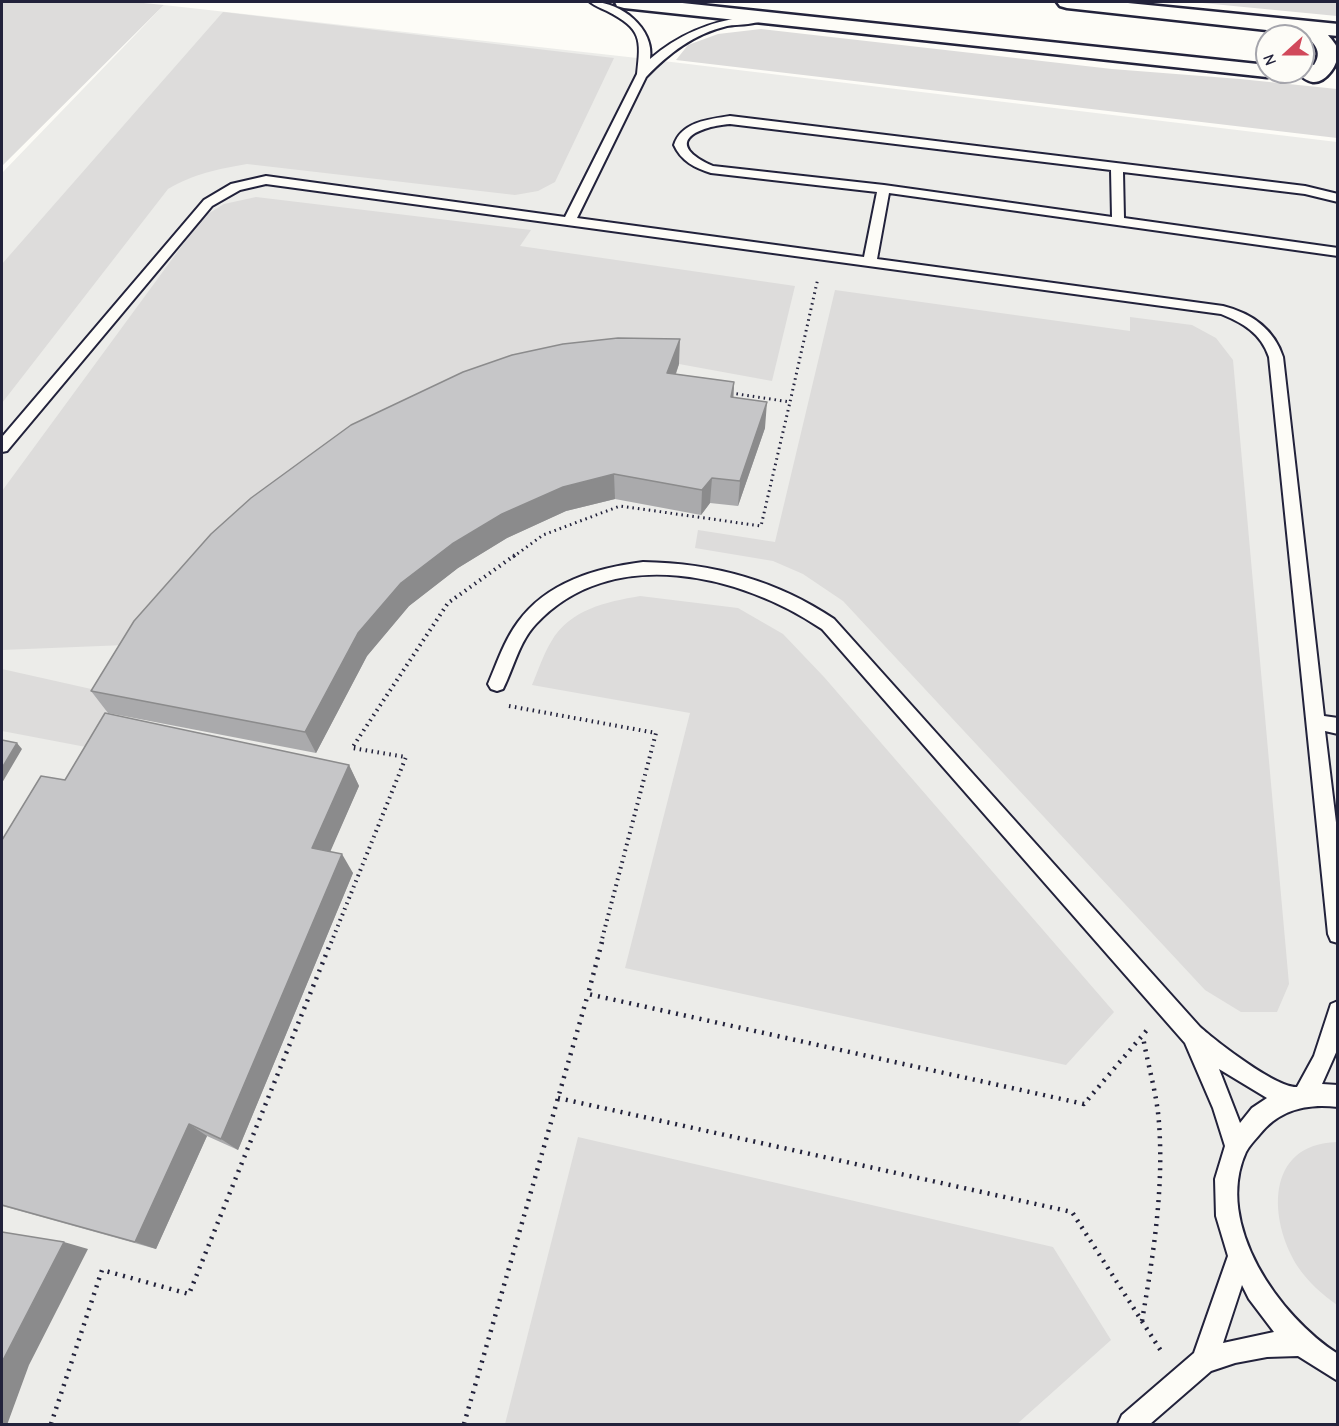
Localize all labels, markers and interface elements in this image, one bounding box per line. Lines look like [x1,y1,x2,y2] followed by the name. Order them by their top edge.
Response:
[1255,24,1315,84] north arrow
[1260,52,1280,68] text: N

